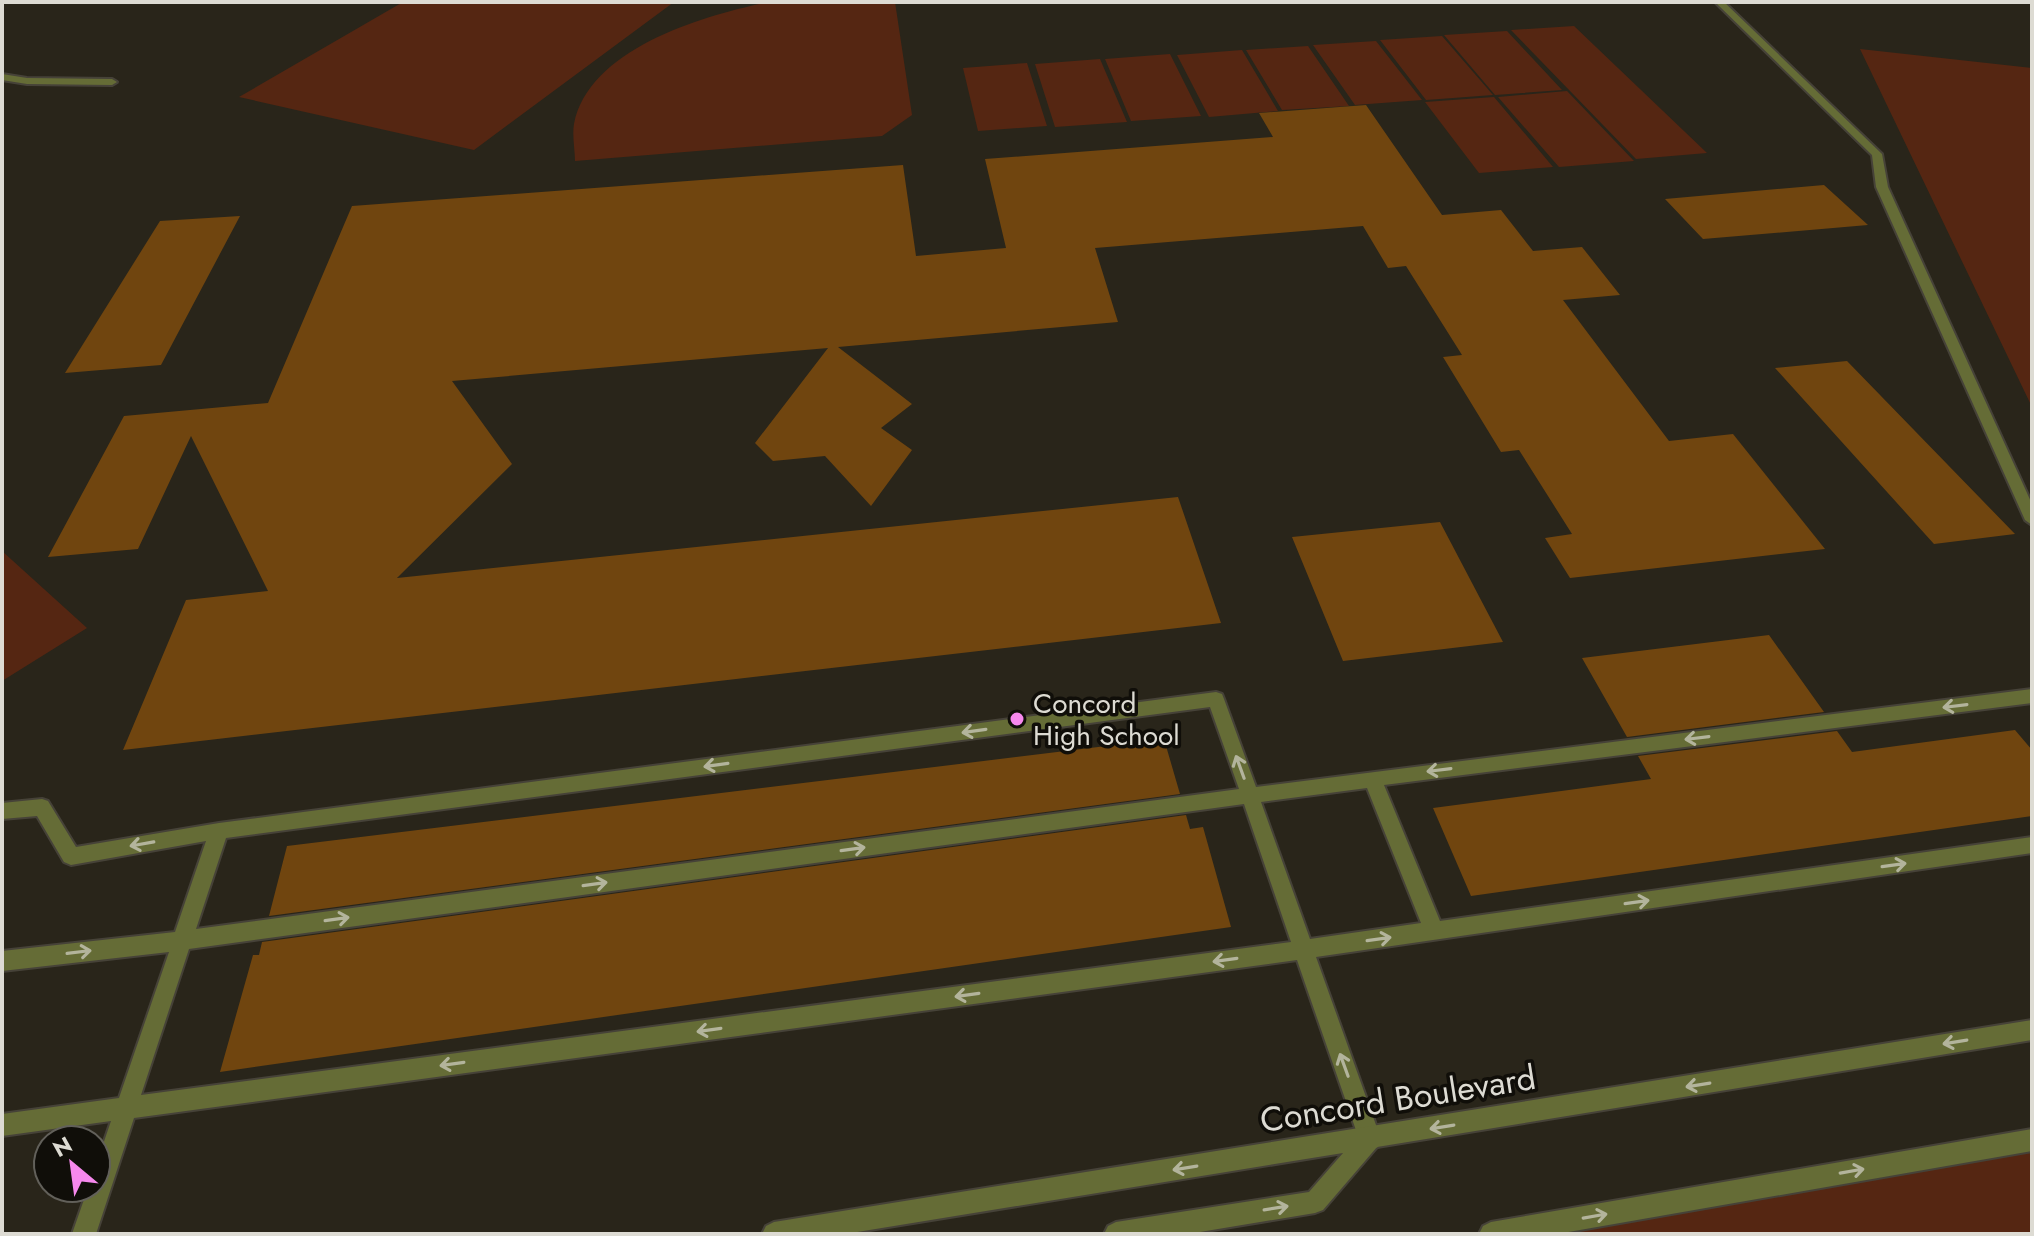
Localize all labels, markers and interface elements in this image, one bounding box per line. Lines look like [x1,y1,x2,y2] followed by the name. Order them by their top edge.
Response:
[1033,683,1180,756] place label: Concord High School
[1942,699,1968,714] one-way arrow
[1008,710,1026,728] marker: Concord High School
[962,724,987,739] one-way arrow
[1685,731,1710,746] one-way arrow
[1232,755,1246,780] one-way arrow
[704,758,729,773] one-way arrow
[1426,763,1453,778] one-way arrow
[130,837,155,852] one-way arrow
[839,842,866,857] one-way arrow
[1881,857,1906,872] one-way arrow
[582,876,607,891] one-way arrow
[1623,894,1649,909] one-way arrow
[324,911,350,926] one-way arrow
[1366,931,1391,946] one-way arrow
[66,945,92,960] one-way arrow
[1212,953,1239,968] one-way arrow
[955,988,980,1003] one-way arrow
[696,1022,723,1037] one-way arrow
[1943,1036,1968,1051] one-way arrow
[1257,1053,1539,1145] street label: Concord Boulevard
[1335,1053,1350,1078] one-way arrow
[439,1057,465,1072] one-way arrow
[1686,1078,1712,1093] one-way arrow
[1430,1120,1455,1135] one-way arrow
[32,1124,112,1204] north arrow
[47,1128,78,1165] text: N
[1173,1161,1198,1176] one-way arrow
[1838,1163,1864,1178] one-way arrow
[1263,1200,1288,1215] one-way arrow
[1582,1207,1608,1222] one-way arrow

